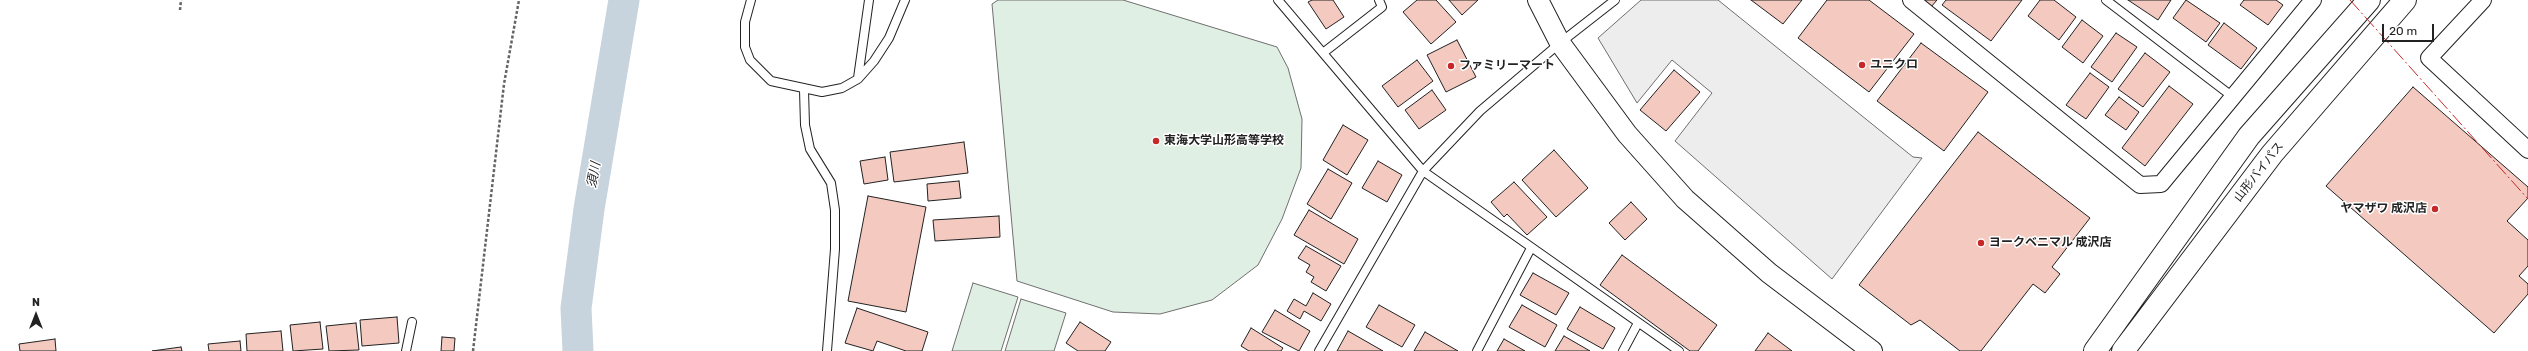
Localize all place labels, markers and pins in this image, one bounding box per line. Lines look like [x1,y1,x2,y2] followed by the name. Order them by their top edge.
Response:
[1870,58,1918,72] place label: ユニクロ
[1459,59,1555,73] place label: ファミリーマート
[1857,60,1867,70] marker: ユニクロ
[1446,61,1456,71] marker: ファミリーマート
[1164,134,1284,148] place label: 東海大学山形高等学校
[1151,136,1161,146] marker: 東海大学山形高等学校
[2340,202,2427,216] place label: ヤマザワ 成沢店
[2430,204,2440,214] marker: ヤマザワ 成沢店
[1989,236,2112,250] place label: ヨークベニマル 成沢店
[1976,238,1986,248] marker: ヨークベニマル 成沢店

